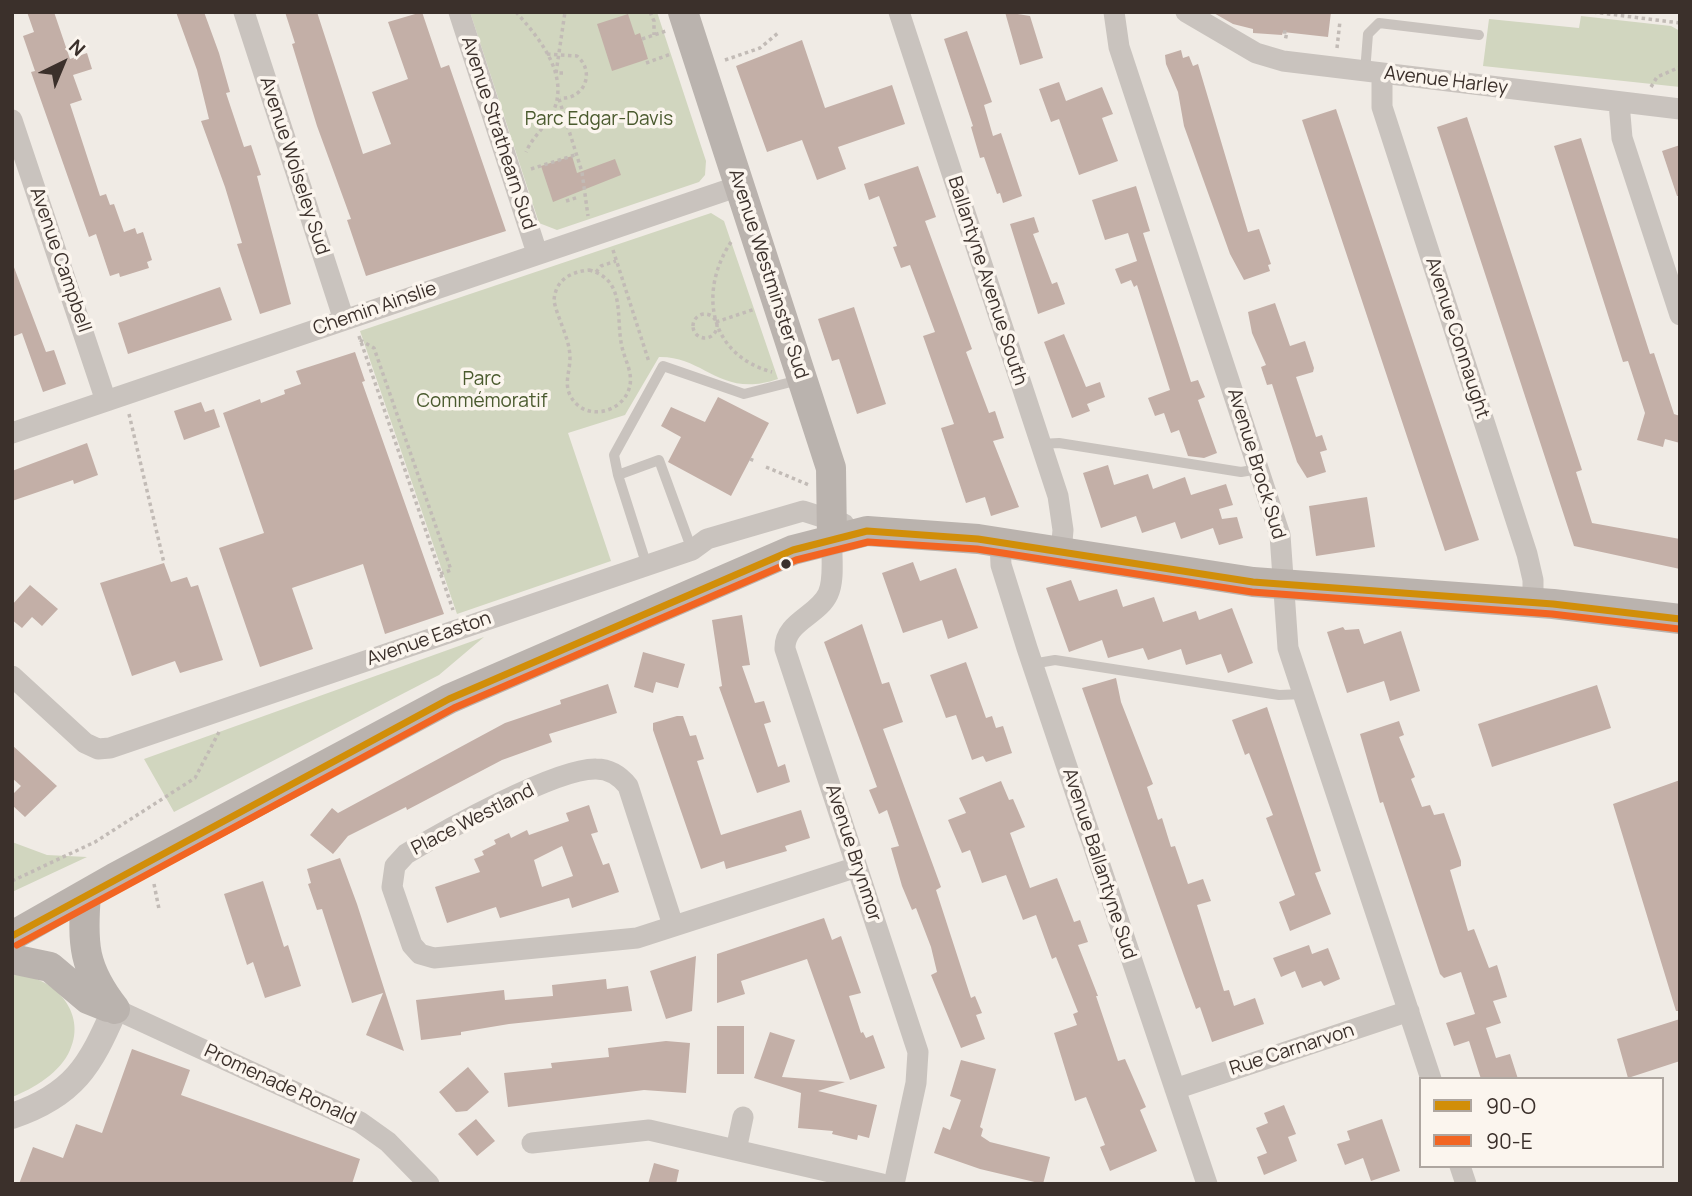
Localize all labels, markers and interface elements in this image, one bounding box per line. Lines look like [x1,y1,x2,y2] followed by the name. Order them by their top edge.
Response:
[28,28,98,98] north arrow
[63,33,91,62] text: N
[456,34,540,232] street label: Avenue Strathearn Sud
[1383,62,1509,100] street label: Avenue Harley
[254,74,334,258] street label: Avenue Wolseley Sud
[525,109,673,131] park label: Parc Edgar-Davis
[723,166,813,382] street label: Avenue Westminster Sud
[942,174,1032,388] street label: Ballantyne Avenue South
[25,185,95,335] street label: Avenue Campbell
[1420,254,1494,422] street label: Avenue Connaught
[310,277,440,341] street label: Chemin Ainslie
[417,369,547,413] park label: Parc Commémoratif
[1222,386,1290,542] street label: Avenue Brock Sud
[779,557,793,571] unlabelled marker
[364,607,494,671] street label: Avenue Easton
[1057,766,1141,962] street label: Avenue Ballantyne Sud
[408,779,538,861] street label: Place Westland
[820,782,886,924] street label: Avenue Brynmor
[1227,1019,1357,1081] street label: Rue Carnarvon
[200,1040,360,1130] street label: Promenade Ronald
[1419,1077,1664,1168] legend
[1486,1092,1536,1120] text: 90-O
[1486,1127,1533,1155] text: 90-E

